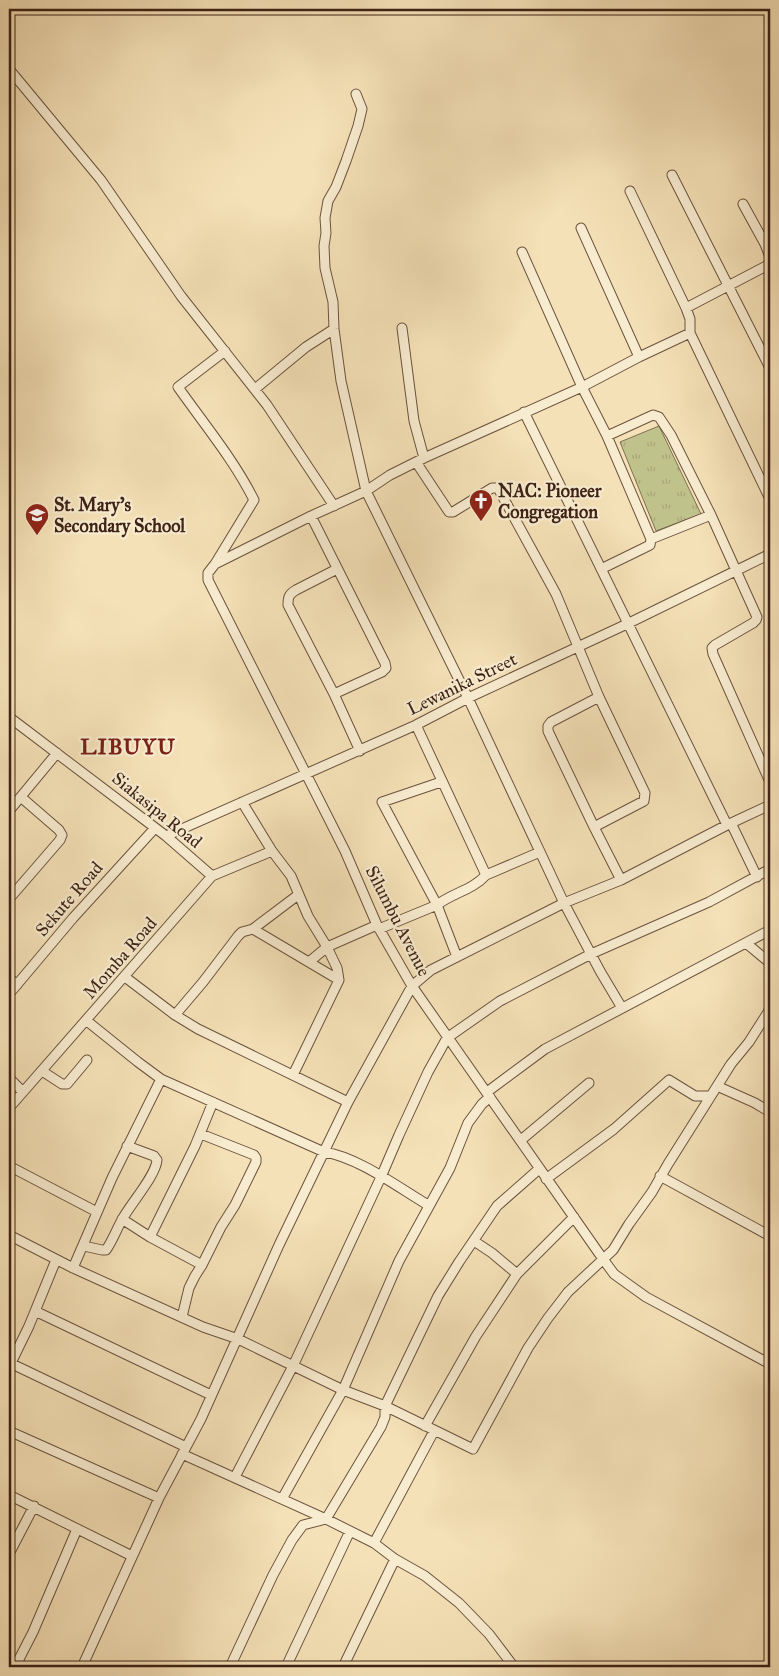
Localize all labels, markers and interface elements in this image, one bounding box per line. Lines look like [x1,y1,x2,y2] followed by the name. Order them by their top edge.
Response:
[498,480,603,524] place label: NAC: Pioneer Congregation
[468,488,494,522] church icon: NAC: Pioneer Congregation
[54,494,186,538] place label: St. Mary's Secondary School
[24,502,50,536] school or university icon: St. Mary's Secondary School
[404,648,521,720] street label: Lewanika Street
[80,733,176,760] district label: LIBUYU
[108,767,206,853] street label: Siakasipa Road
[31,857,107,941] street label: Sekute Road
[361,862,435,980] street label: Silumbu Avenue
[79,913,161,1003] street label: Momba Road

